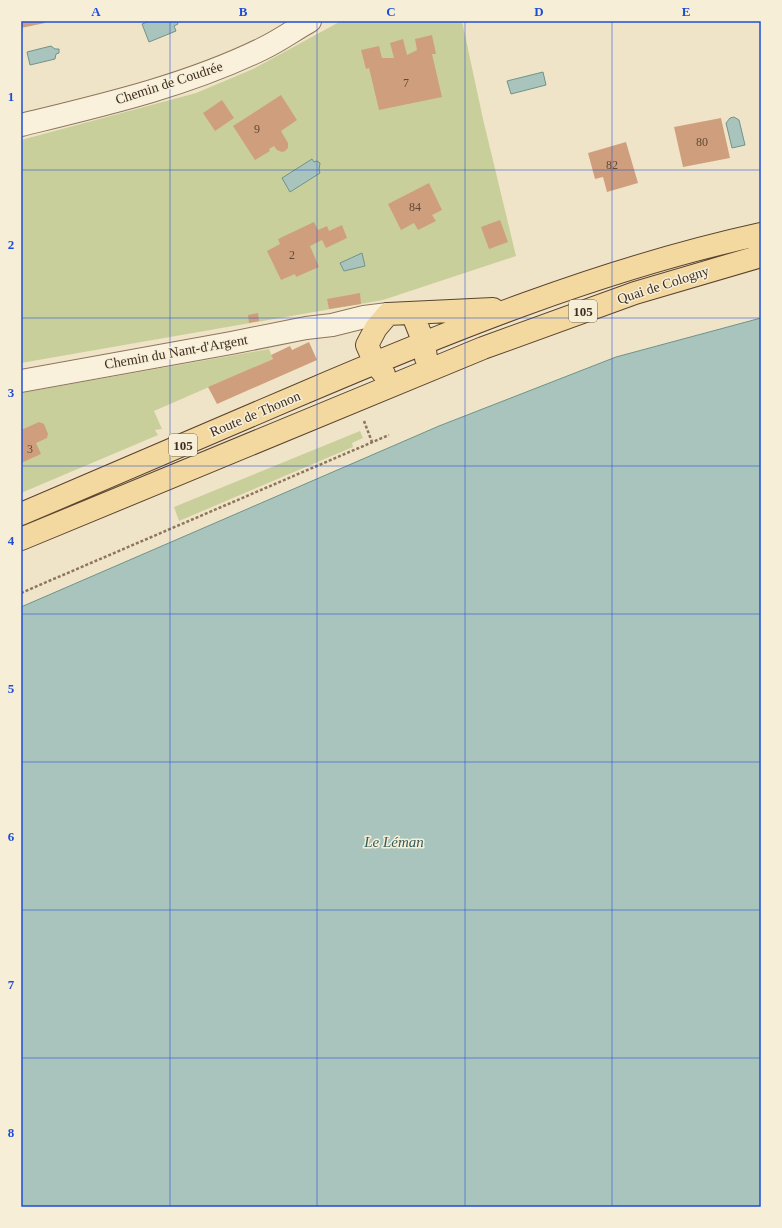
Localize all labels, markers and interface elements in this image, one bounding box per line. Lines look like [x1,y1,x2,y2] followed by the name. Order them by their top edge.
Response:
[91,4,101,19] text: A
[239,4,248,19] text: B
[386,4,396,19] text: C
[534,4,544,19] text: D
[682,4,690,19] text: E
[113,59,225,107] street label: Chemin de Coudrée
[403,76,409,90] house number: 7
[8,89,14,104] text: 1
[254,122,260,136] house number: 9
[696,135,708,149] house number: 80
[606,158,618,172] house number: 82
[409,200,421,214] house number: 84
[8,237,14,252] text: 2
[289,248,295,262] house number: 2
[615,263,711,307] street label: Quai de Cologny
[569,300,597,322] road number: 105
[103,332,249,372] street label: Chemin du Nant-d'Argent
[8,385,15,400] text: 3
[207,388,303,440] street label: Route de Thonon
[169,434,197,456] road number: 105
[27,442,33,456] house number: 3
[8,533,15,548] text: 4
[8,681,15,696] text: 5
[8,829,15,844] text: 6
[363,834,424,850] water label: Le Léman
[8,977,15,992] text: 7
[8,1125,15,1140] text: 8

